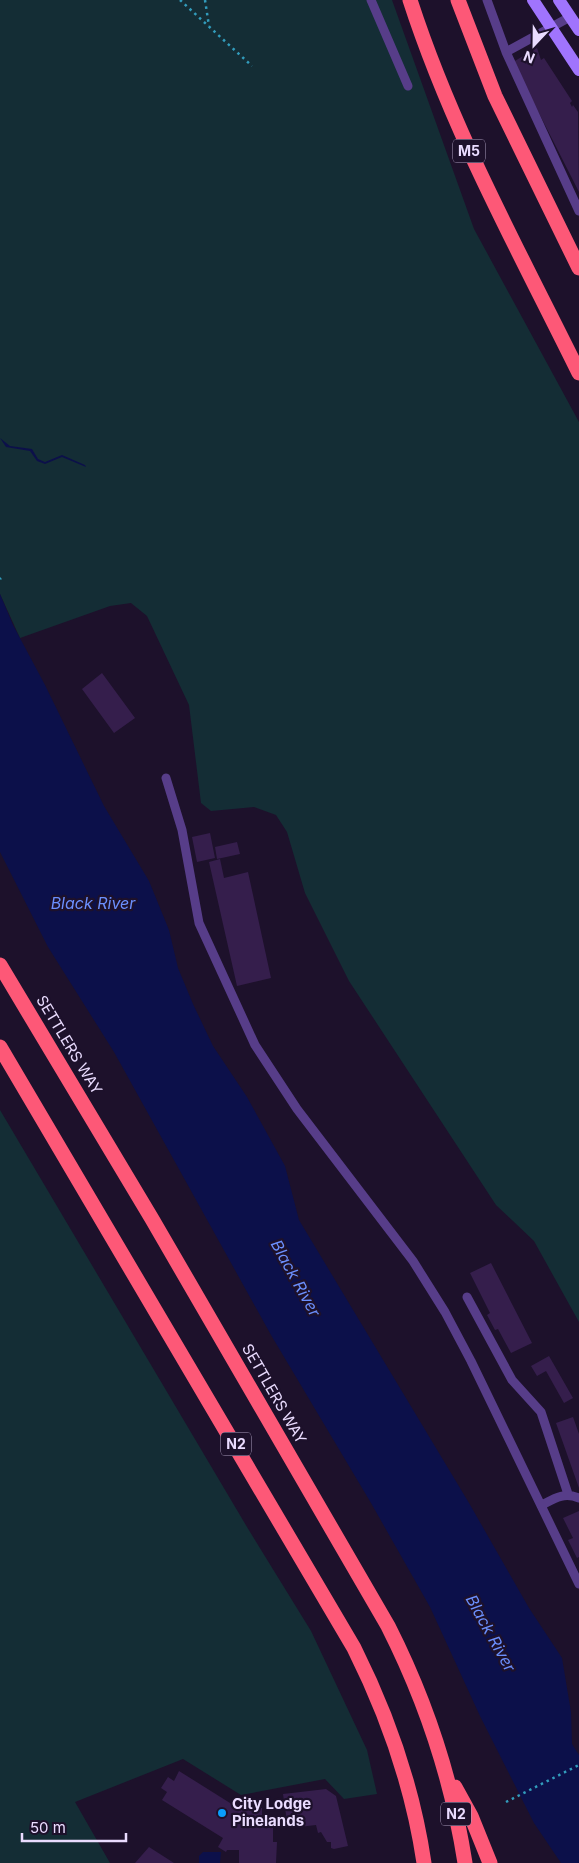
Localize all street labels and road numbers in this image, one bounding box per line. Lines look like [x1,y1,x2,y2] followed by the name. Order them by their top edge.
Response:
[453,140,485,162] road number: M5
[32,992,107,1098] street label: SETTLERS WAY
[238,1340,311,1447] street label: SETTLERS WAY
[221,1432,251,1456] road number: N2
[441,1802,471,1826] road number: N2

